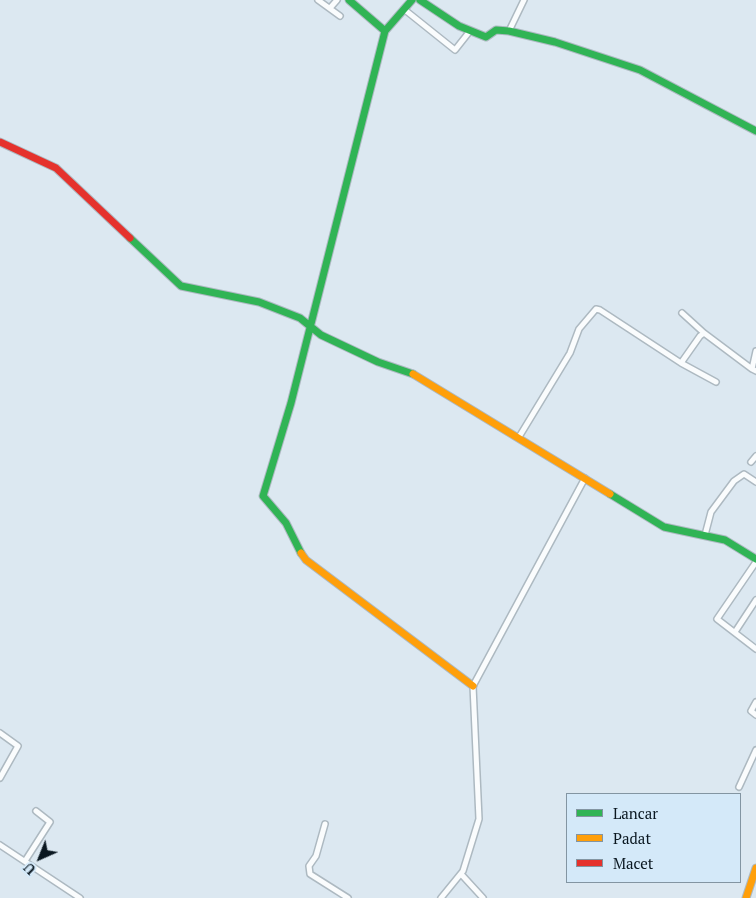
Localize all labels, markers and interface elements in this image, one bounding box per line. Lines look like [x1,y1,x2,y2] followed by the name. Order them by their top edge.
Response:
[566,793,741,883] legend
[613,803,658,823] text: Lancar
[613,828,651,848] text: Padat
[15,833,65,883] north arrow
[613,853,653,873] text: Macet
[19,859,39,879] text: U

